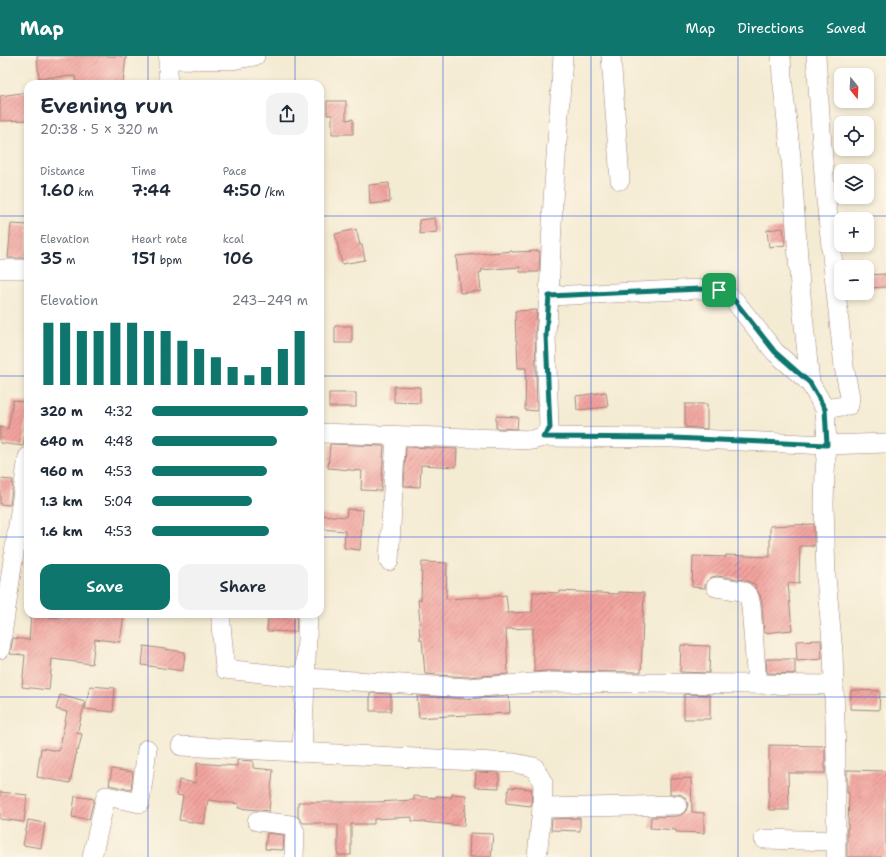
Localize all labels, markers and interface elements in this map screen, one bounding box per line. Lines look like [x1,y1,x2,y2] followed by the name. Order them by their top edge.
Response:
[20,16,64,41] text: Map
[686,19,716,37] text: Map
[738,19,804,37] text: Directions
[826,19,866,37] text: Saved
[834,68,874,108] north arrow
[834,68,874,300] map controls
[40,91,173,120] text: Evening run
[266,93,308,135] button: share
[834,116,874,156] button: locate
[40,121,158,138] text: 20:38 · 5 × 320 m
[40,164,85,179] text: Distance
[131,164,157,179] text: Time
[223,164,247,179] text: Pace
[834,164,874,204] button: layers
[40,179,74,201] text: 1.60
[131,179,171,201] text: 7:44
[223,179,261,201] text: 4:50
[74,185,94,200] text: km
[261,185,285,200] text: /km
[834,212,874,252] button: +
[40,232,89,247] text: Elevation
[131,232,187,247] text: Heart rate
[223,232,244,247] text: kcal
[40,247,62,269] text: 35
[131,247,156,269] text: 151
[223,247,253,269] text: 106
[62,253,75,268] text: m
[156,253,182,268] text: bpm
[834,260,874,300] button: −
[702,273,736,307] pin
[708,279,730,301] icon: arrive
[40,292,98,309] text: Elevation
[232,292,308,309] text: 243–249 m
[40,403,83,420] text: 320 m
[104,403,133,420] text: 4:32
[40,433,84,450] text: 640 m
[104,433,133,450] text: 4:48
[40,463,83,480] text: 960 m
[104,463,132,480] text: 4:53
[40,493,83,510] text: 1.3 km
[104,493,132,510] text: 5:04
[40,523,83,540] text: 1.6 km
[104,523,132,540] text: 4:53
[40,564,170,610] button: Save
[178,564,308,610] button: Share

